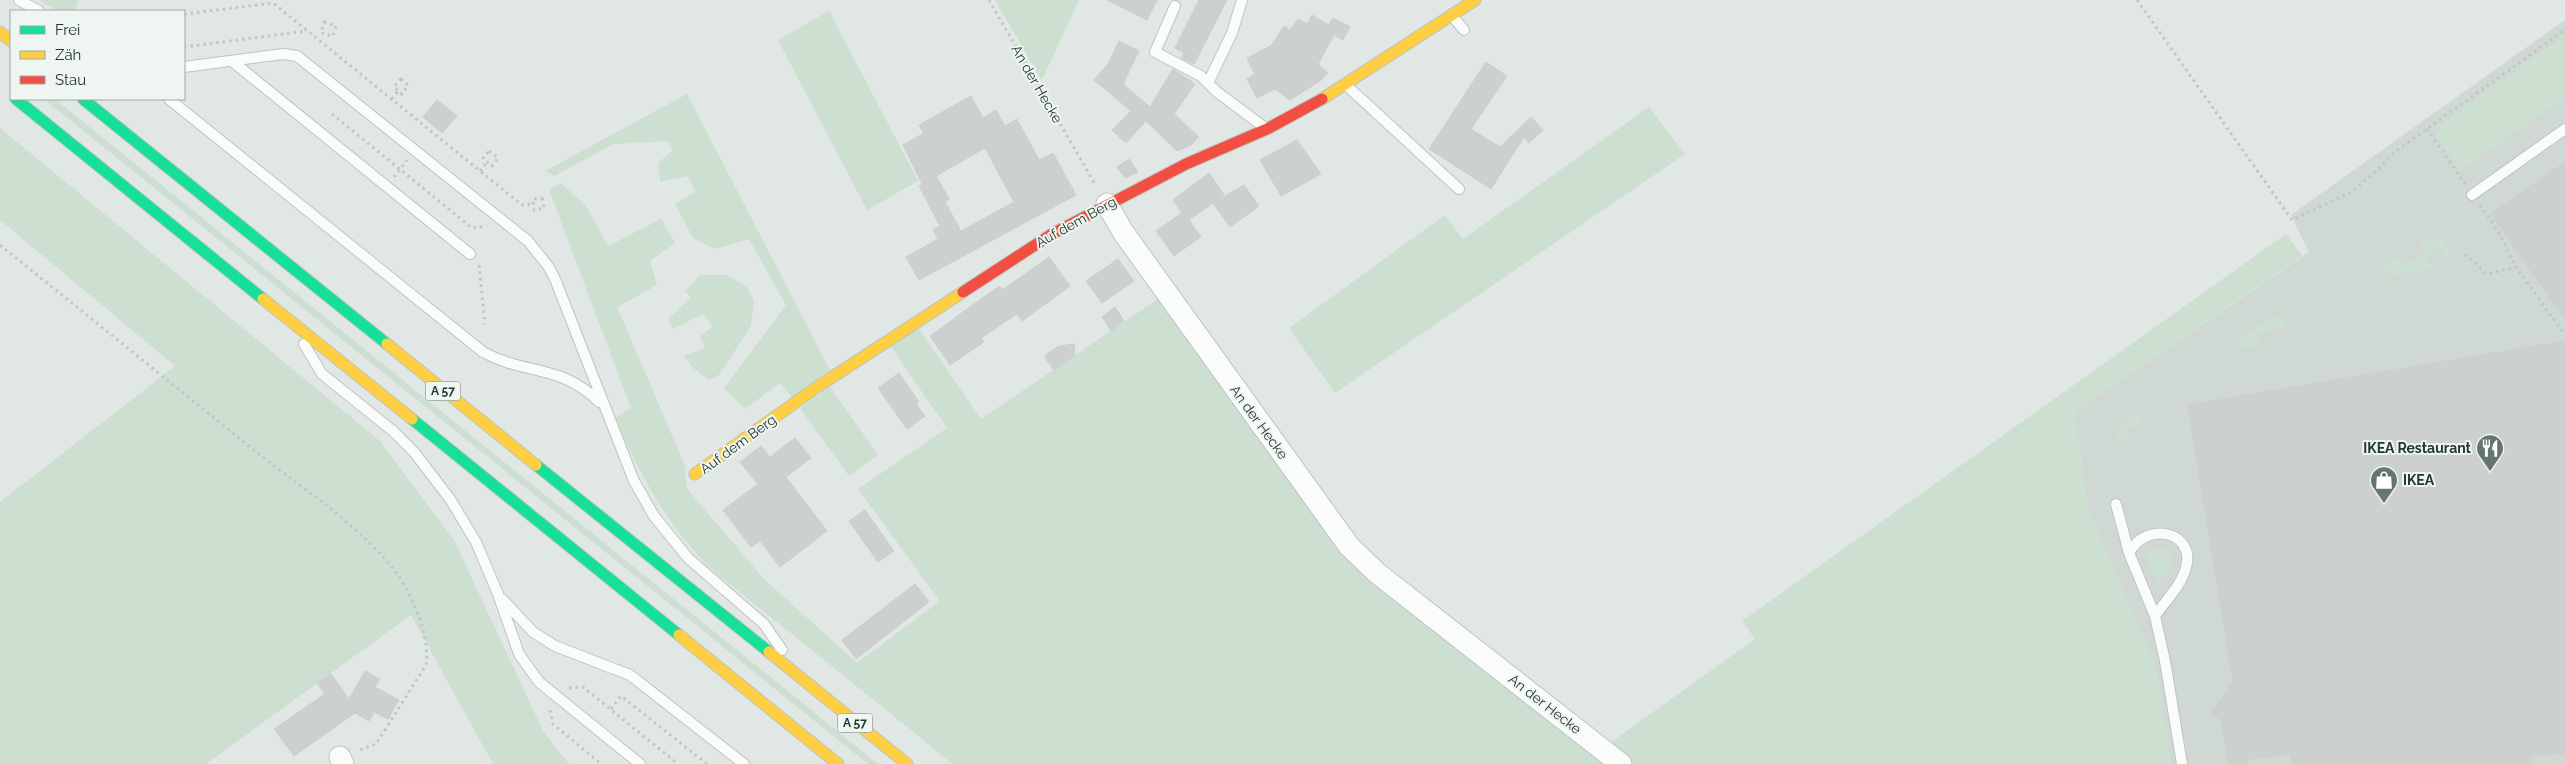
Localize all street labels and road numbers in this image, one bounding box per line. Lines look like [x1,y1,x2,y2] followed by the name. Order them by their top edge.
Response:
[1008,42,1066,126] street label: An der Hecke
[1033,193,1119,251] street label: Auf dem Berg
[426,382,460,401] road number: A 57
[1227,382,1291,462] street label: An der Hecke
[697,411,779,477] street label: Auf dem Berg
[1506,671,1584,737] street label: An der Hecke
[838,714,872,732] road number: A 57

